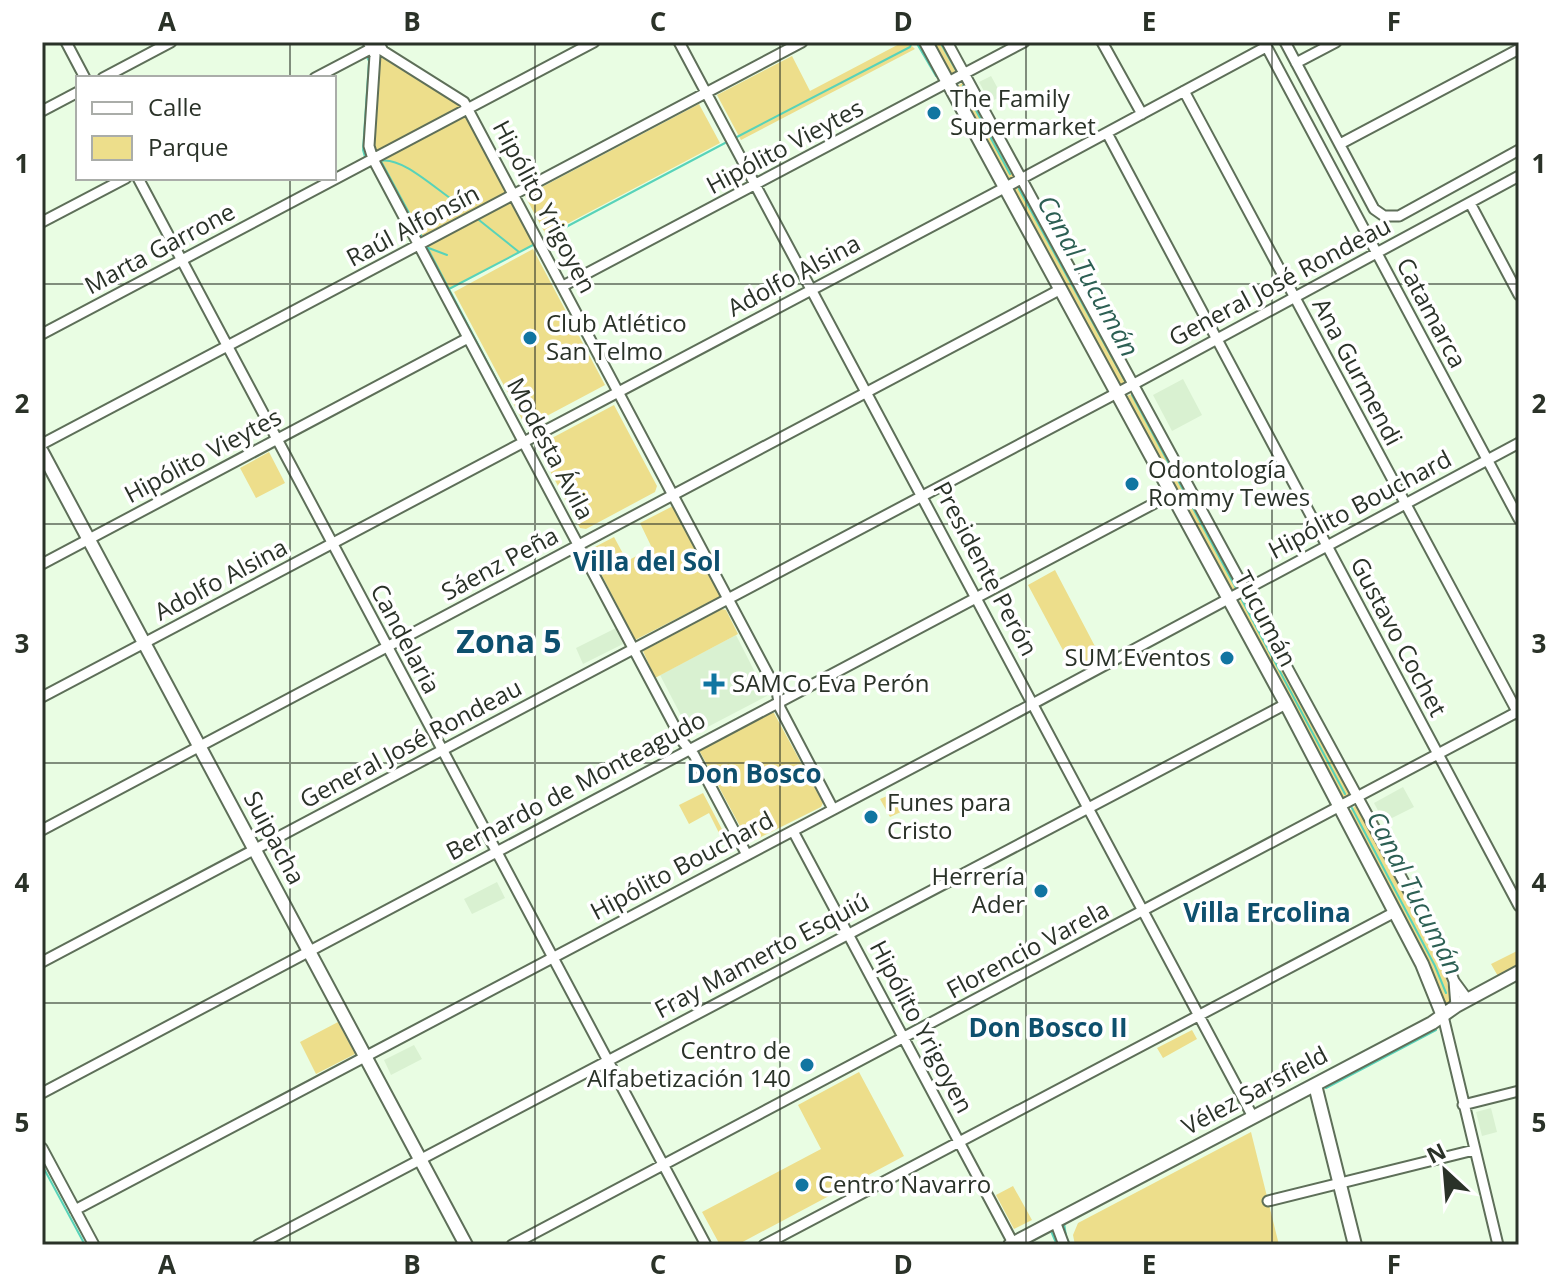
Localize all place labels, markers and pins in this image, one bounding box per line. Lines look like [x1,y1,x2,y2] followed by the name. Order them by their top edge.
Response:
[950,81,1096,142] place label: The Family Supermarket
[925,104,943,122] marker: The Family Supermarket
[546,306,687,367] place label: Club Atlético San Telmo
[521,329,539,347] marker: Club Atlético San Telmo
[1148,452,1310,513] place label: Odontología Rommy Tewes
[1123,475,1141,493] marker: Odontología Rommy Tewes
[1065,640,1211,673] place label: SUM Eventos
[1218,649,1236,667] marker: SUM Eventos
[732,666,929,699] place label: SAMCo Eva Perón
[703,673,725,695] marker: SAMCo Eva Perón
[887,785,1011,846] place label: Funes para Cristo
[862,808,880,826] marker: Funes para Cristo
[932,859,1025,920] place label: Herrería Ader
[1032,882,1050,900] marker: Herrería Ader
[587,1033,791,1094] place label: Centro de Alfabetización 140
[798,1056,816,1074] marker: Centro de Alfabetización 140
[818,1167,991,1200] place label: Centro Navarro
[793,1176,811,1194] marker: Centro Navarro

